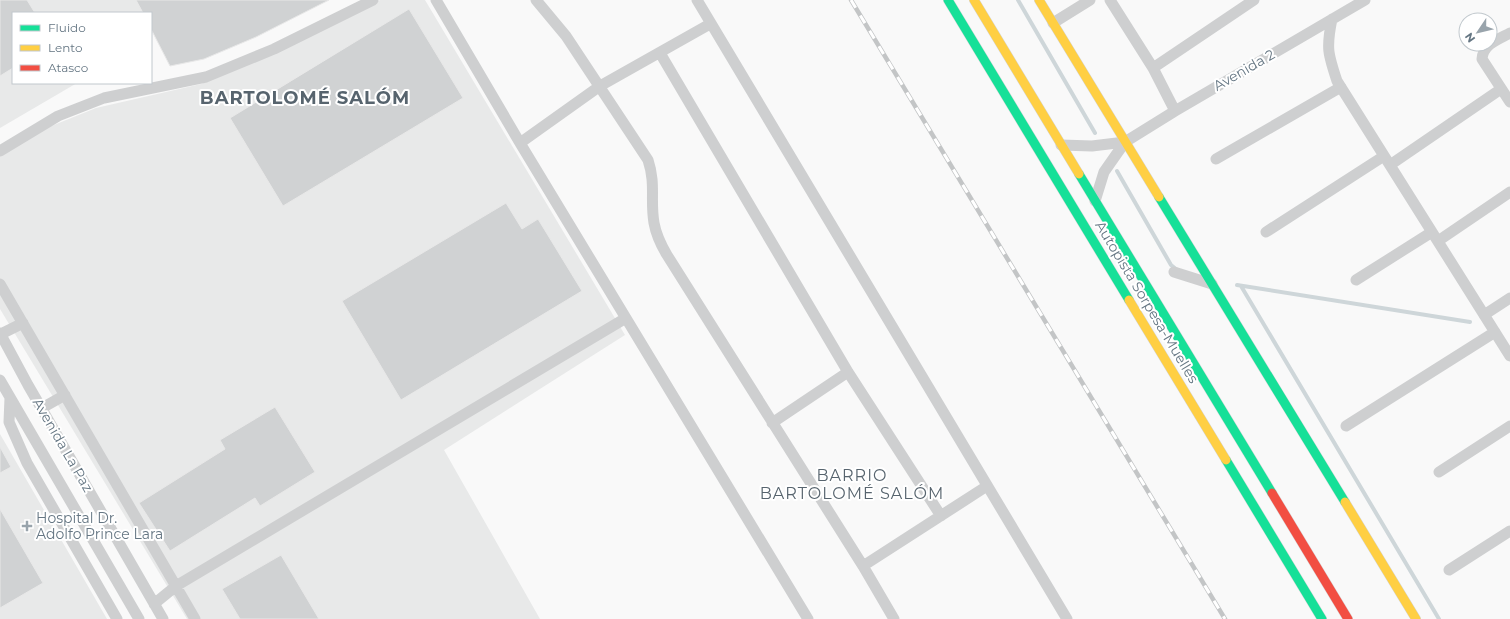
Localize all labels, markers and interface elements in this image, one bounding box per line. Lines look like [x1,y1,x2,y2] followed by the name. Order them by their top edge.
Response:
[12,12,152,84] legend
[1458,12,1498,52] north arrow
[48,20,86,35] text: Fluido
[1462,30,1478,45] text: N
[48,40,83,55] text: Lento
[1210,45,1278,95] street label: Avenida 2
[48,60,88,75] text: Atasco
[200,87,410,109] district label: BARTOLOMÉ SALÓM
[1091,218,1203,387] street label: Autopista Sorpesa-Muelles
[29,395,97,495] street label: Avenida La Paz
[760,466,944,503] district label: BARRIO BARTOLOMÉ SALÓM
[36,509,163,543] place label: Hospital Dr. Adolfo Prince Lara
[21,520,33,532] marker: Hospital Dr. Adolfo Prince Lara

